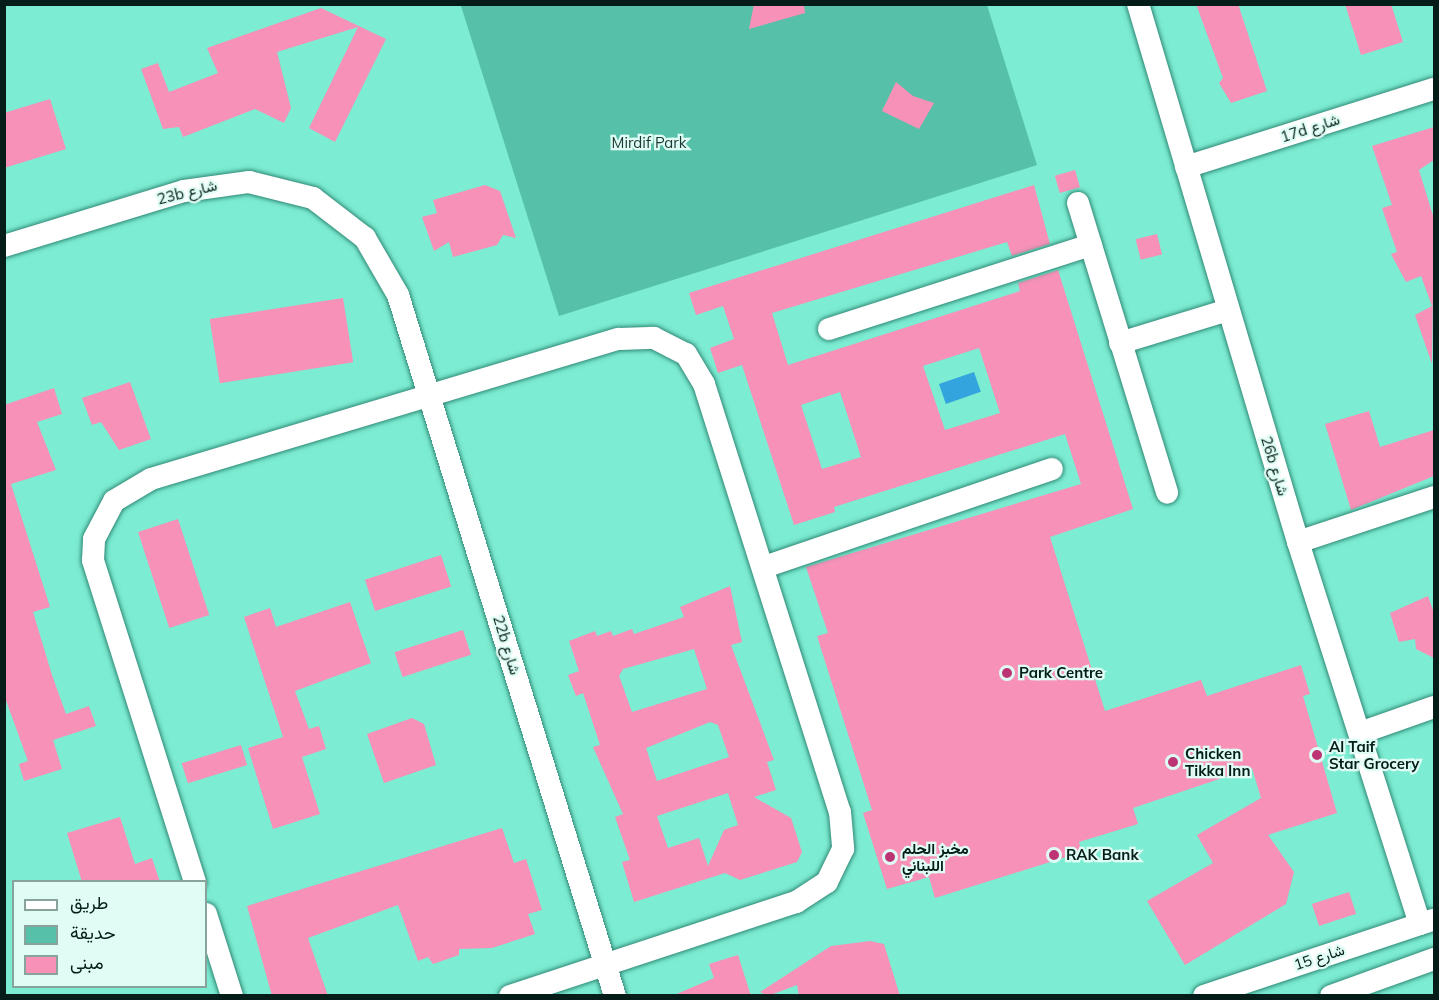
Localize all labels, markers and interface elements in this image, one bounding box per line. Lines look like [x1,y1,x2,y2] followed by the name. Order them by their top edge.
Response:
[1278,110,1342,146] street label: 17d شارع
[612,134,686,152] park label: Mirdif Park
[155,176,219,208] street label: 23b شارع
[1257,434,1293,498] street label: 26b شارع
[489,613,525,677] street label: 22b شارع
[1019,664,1103,682] place label: Park Centre
[1000,666,1014,680] marker: Park Centre
[1329,737,1419,772] place label: Al Taif Star Grocery
[1185,744,1250,779] place label: Chicken Tikka Inn
[1310,748,1324,762] marker: Al Taif Star Grocery
[1166,755,1180,769] marker: Chicken Tikka Inn
[902,839,969,874] place label: مخبز الحلم اللبناني
[1066,846,1139,864] place label: RAK Bank
[1047,848,1061,862] marker: RAK Bank
[883,850,897,864] marker: مخبز الحلم اللبناني
[12,880,207,988] legend
[70,891,108,914] text: طريق
[70,921,116,944] text: حديقة
[1291,940,1347,974] street label: شارع 15
[70,951,104,974] text: مبنى

